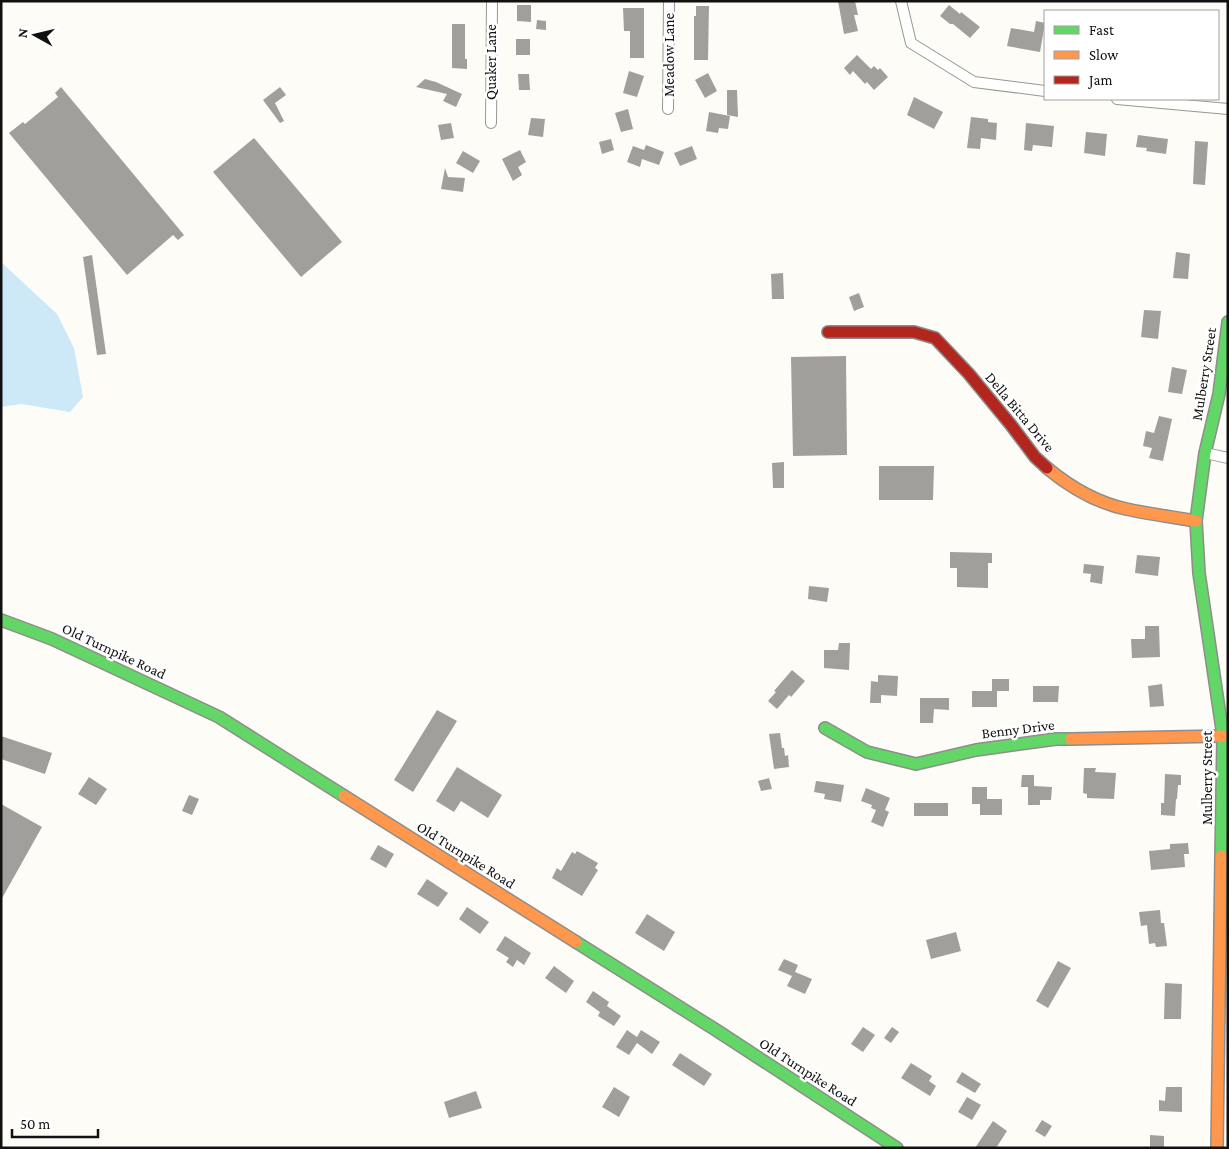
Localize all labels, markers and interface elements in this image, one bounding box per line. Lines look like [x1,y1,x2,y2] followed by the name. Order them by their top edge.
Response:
[10,10,60,60] north arrow
[1044,10,1219,100] legend
[661,12,677,97] street label: Meadow Lane
[1089,22,1115,38] text: Fast
[483,24,499,100] street label: Quaker Lane
[14,27,31,39] text: N
[1089,47,1119,63] text: Slow
[1087,72,1112,89] text: Jam
[1189,325,1220,422] street label: Mulberry Street
[982,369,1058,455] street label: Della Bitta Drive
[59,620,169,683] street label: Old Turnpike Road
[981,717,1056,742] street label: Benny Drive
[1199,730,1216,825] street label: Mulberry Street
[413,818,518,893] street label: Old Turnpike Road
[756,1035,860,1110] street label: Old Turnpike Road
[12,1106,99,1138] scale bar
[20,1116,50,1132] text: 50 m

